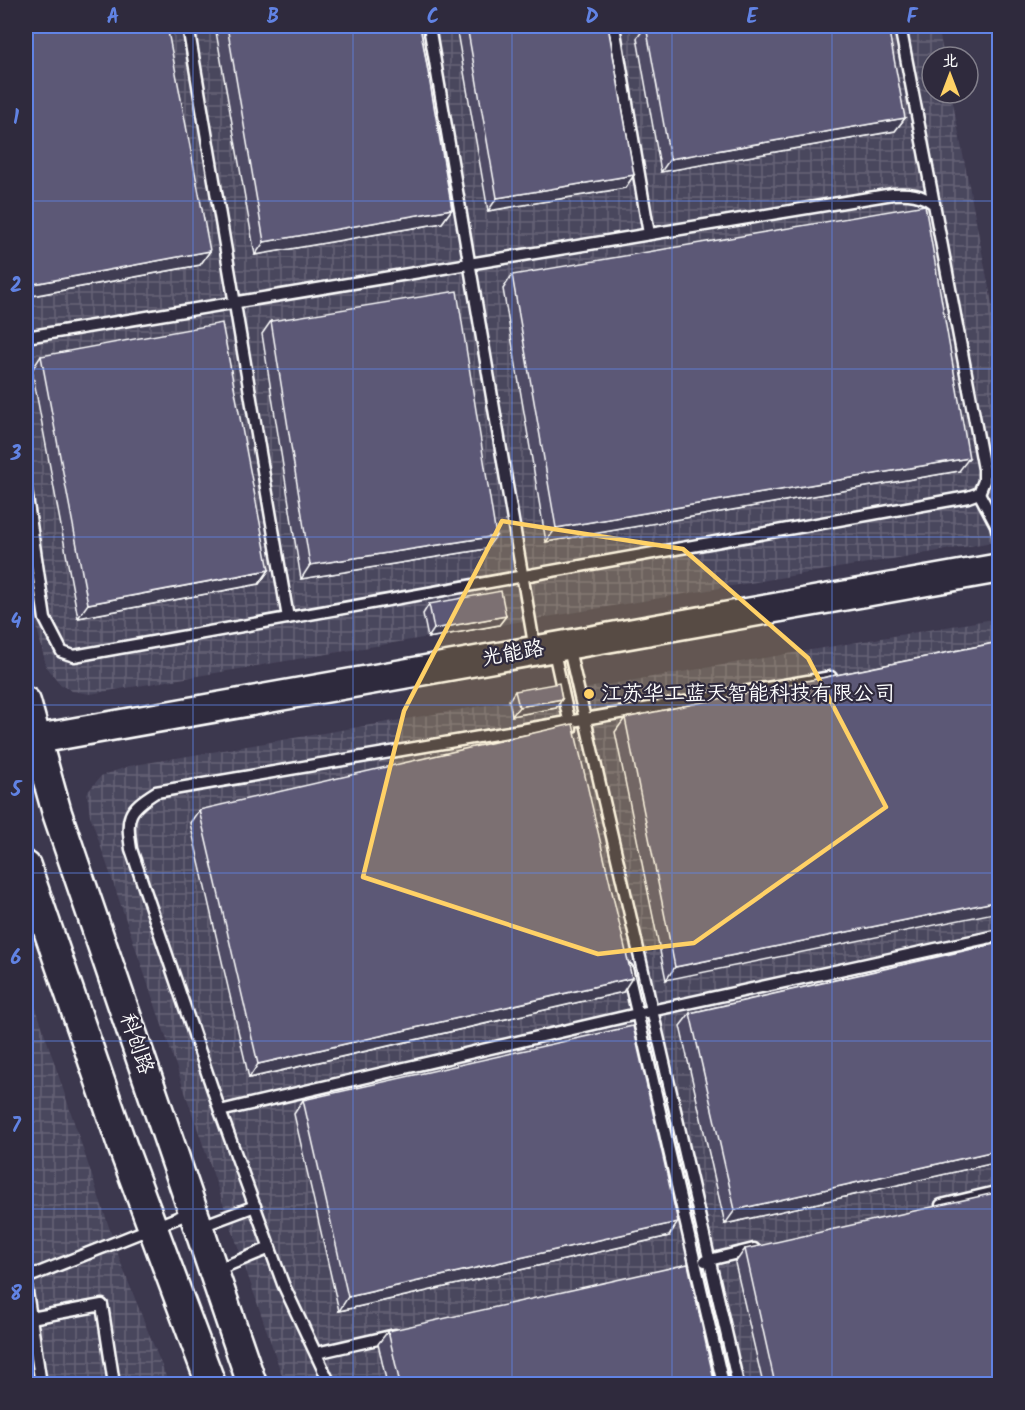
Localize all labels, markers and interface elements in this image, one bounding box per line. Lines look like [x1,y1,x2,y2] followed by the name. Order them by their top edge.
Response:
[107,2,119,34] text: A
[267,2,279,34] text: B
[427,2,439,34] text: C
[585,2,599,34] text: D
[746,2,758,34] text: E
[907,2,919,34] text: F
[920,45,980,105] north arrow
[942,49,958,74] text: 北
[13,103,19,135] text: 1
[10,271,22,303] text: 2
[10,439,22,471] text: 3
[11,607,22,639] text: 4
[479,632,547,676] street label: 光能路
[601,678,895,711] place label: 江苏华工蓝天智能科技有限公司
[582,687,596,701] marker: 江苏华工蓝天智能科技有限公司
[10,775,23,807] text: 5
[11,943,22,975] text: 6
[110,1009,162,1079] street label: 科创路
[11,1111,21,1143] text: 7
[10,1279,22,1311] text: 8

